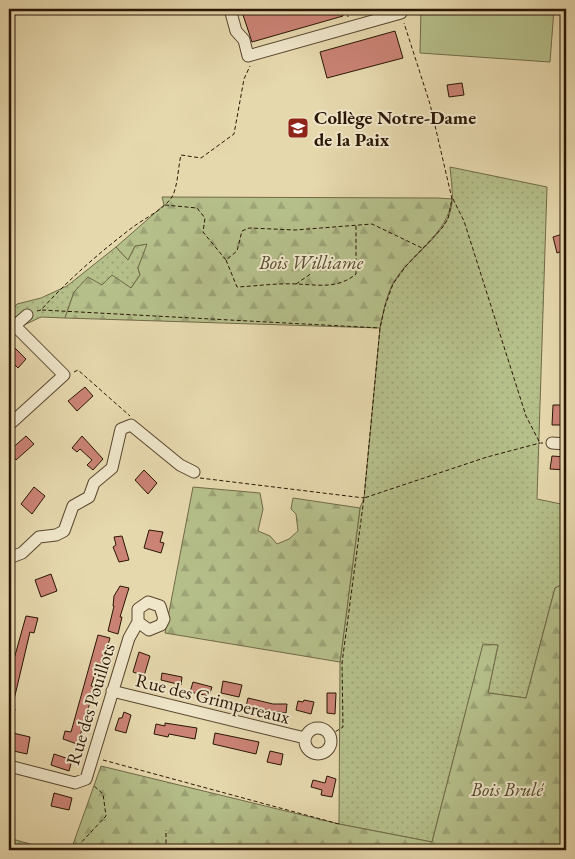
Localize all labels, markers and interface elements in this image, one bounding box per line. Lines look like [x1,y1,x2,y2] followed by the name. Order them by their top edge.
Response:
[314,105,476,152] place label: Collège Notre-Dame de la Paix
[286,116,310,140] school or university icon: Collège Notre-Dame de la Paix
[258,250,364,275] park label: Bois Williame
[60,640,121,768] street label: Rue des Pouillots
[133,667,293,730] street label: Rue des Grimpereaux
[470,777,544,802] park label: Bois Brulé

